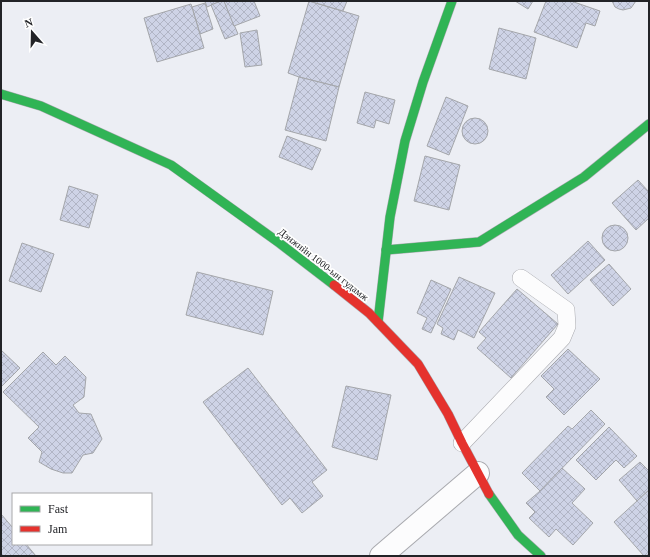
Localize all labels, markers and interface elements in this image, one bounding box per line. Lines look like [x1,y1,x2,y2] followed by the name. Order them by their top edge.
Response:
[12,12,52,52] north arrow
[23,16,34,30] text: N
[277,226,371,303] street label: Дэнжийн 1000-ын гудамж
[12,493,152,545] legend
[48,502,69,516] text: Fast
[48,522,68,536] text: Jam

